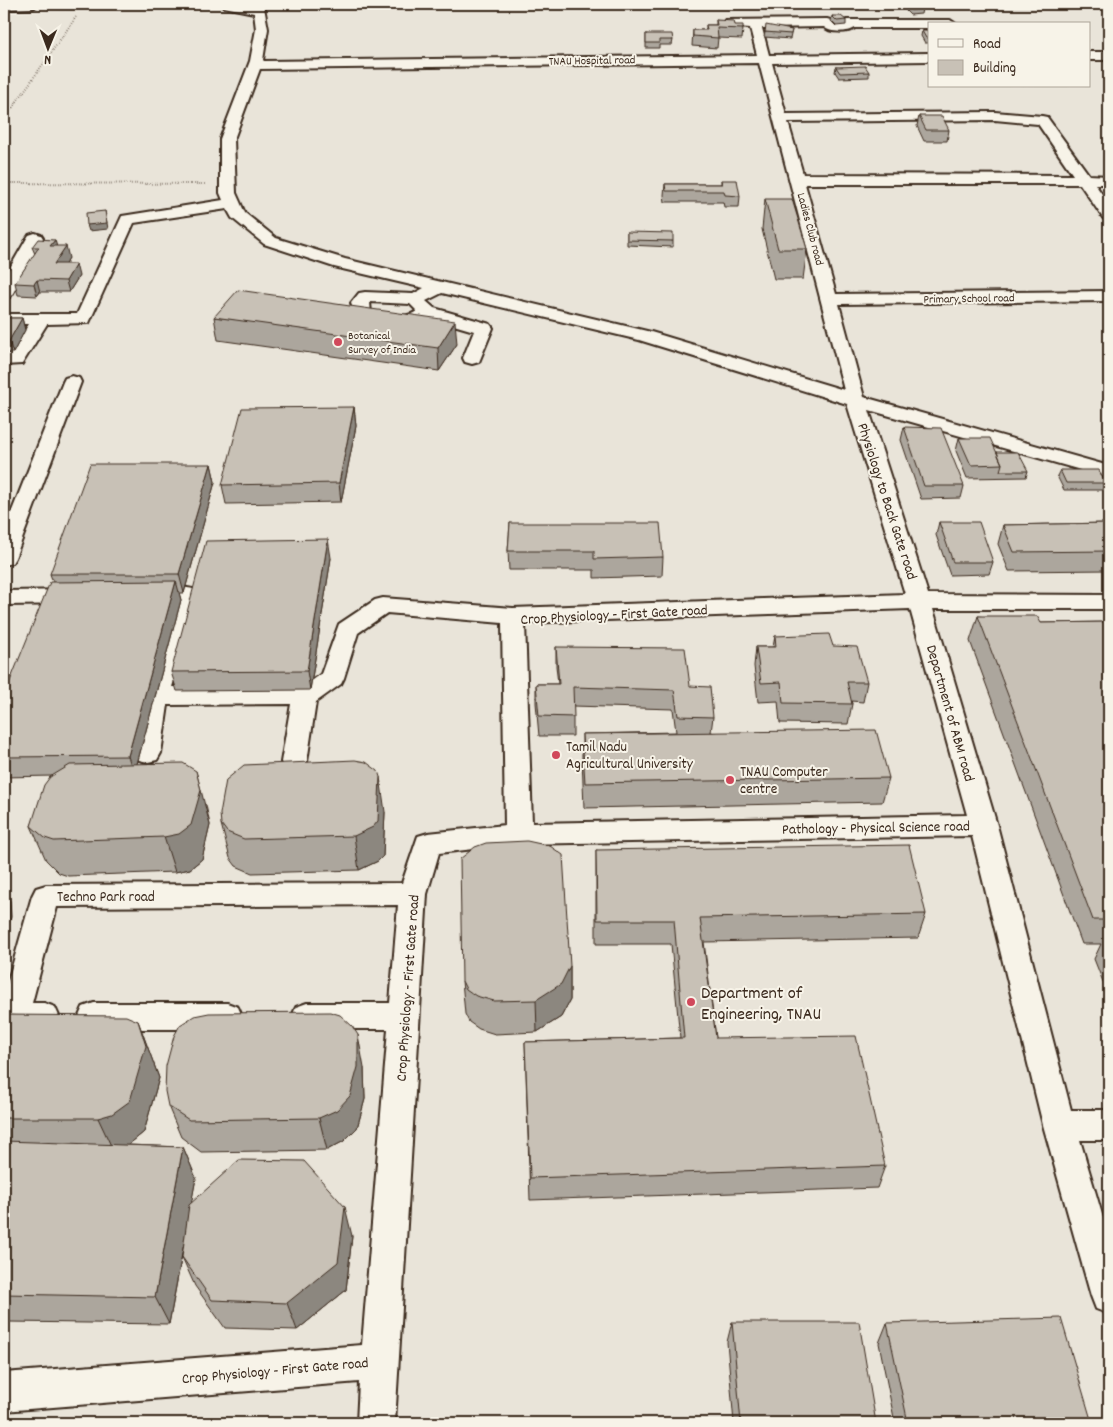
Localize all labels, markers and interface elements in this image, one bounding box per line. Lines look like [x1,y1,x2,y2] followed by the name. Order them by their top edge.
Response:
[22,22,72,72] north arrow
[928,22,1090,88] legend
[973,34,1001,56] text: Road
[44,49,51,69] text: N
[548,52,636,71] street label: TNAU Hospital road
[973,58,1016,80] text: Building
[792,191,827,268] street label: Ladies Club road
[923,290,1015,309] street label: Primary School road
[348,328,416,359] place label: Botanical Survey of India
[332,336,344,348] marker: Botanical Survey of India
[850,420,922,583] street label: Physiology to Back Gate road
[520,600,708,632] street label: Crop Physiology - First Gate road
[919,643,979,785] street label: Department of ABM road
[566,737,694,776] place label: Tamil Nadu Agricultural University
[550,749,562,761] marker: Tamil Nadu Agricultural University
[740,762,828,801] place label: TNAU Computer centre
[724,774,736,786] marker: TNAU Computer centre
[782,816,970,842] street label: Pathology - Physical Science road
[57,887,155,909] street label: Techno Park road
[391,894,426,1082] street label: Crop Physiology - First Gate road
[701,982,821,1028] place label: Department of Engineering, TNAU
[685,996,697,1008] marker: Department of Engineering, TNAU
[181,1353,369,1391] street label: Crop Physiology - First Gate road

